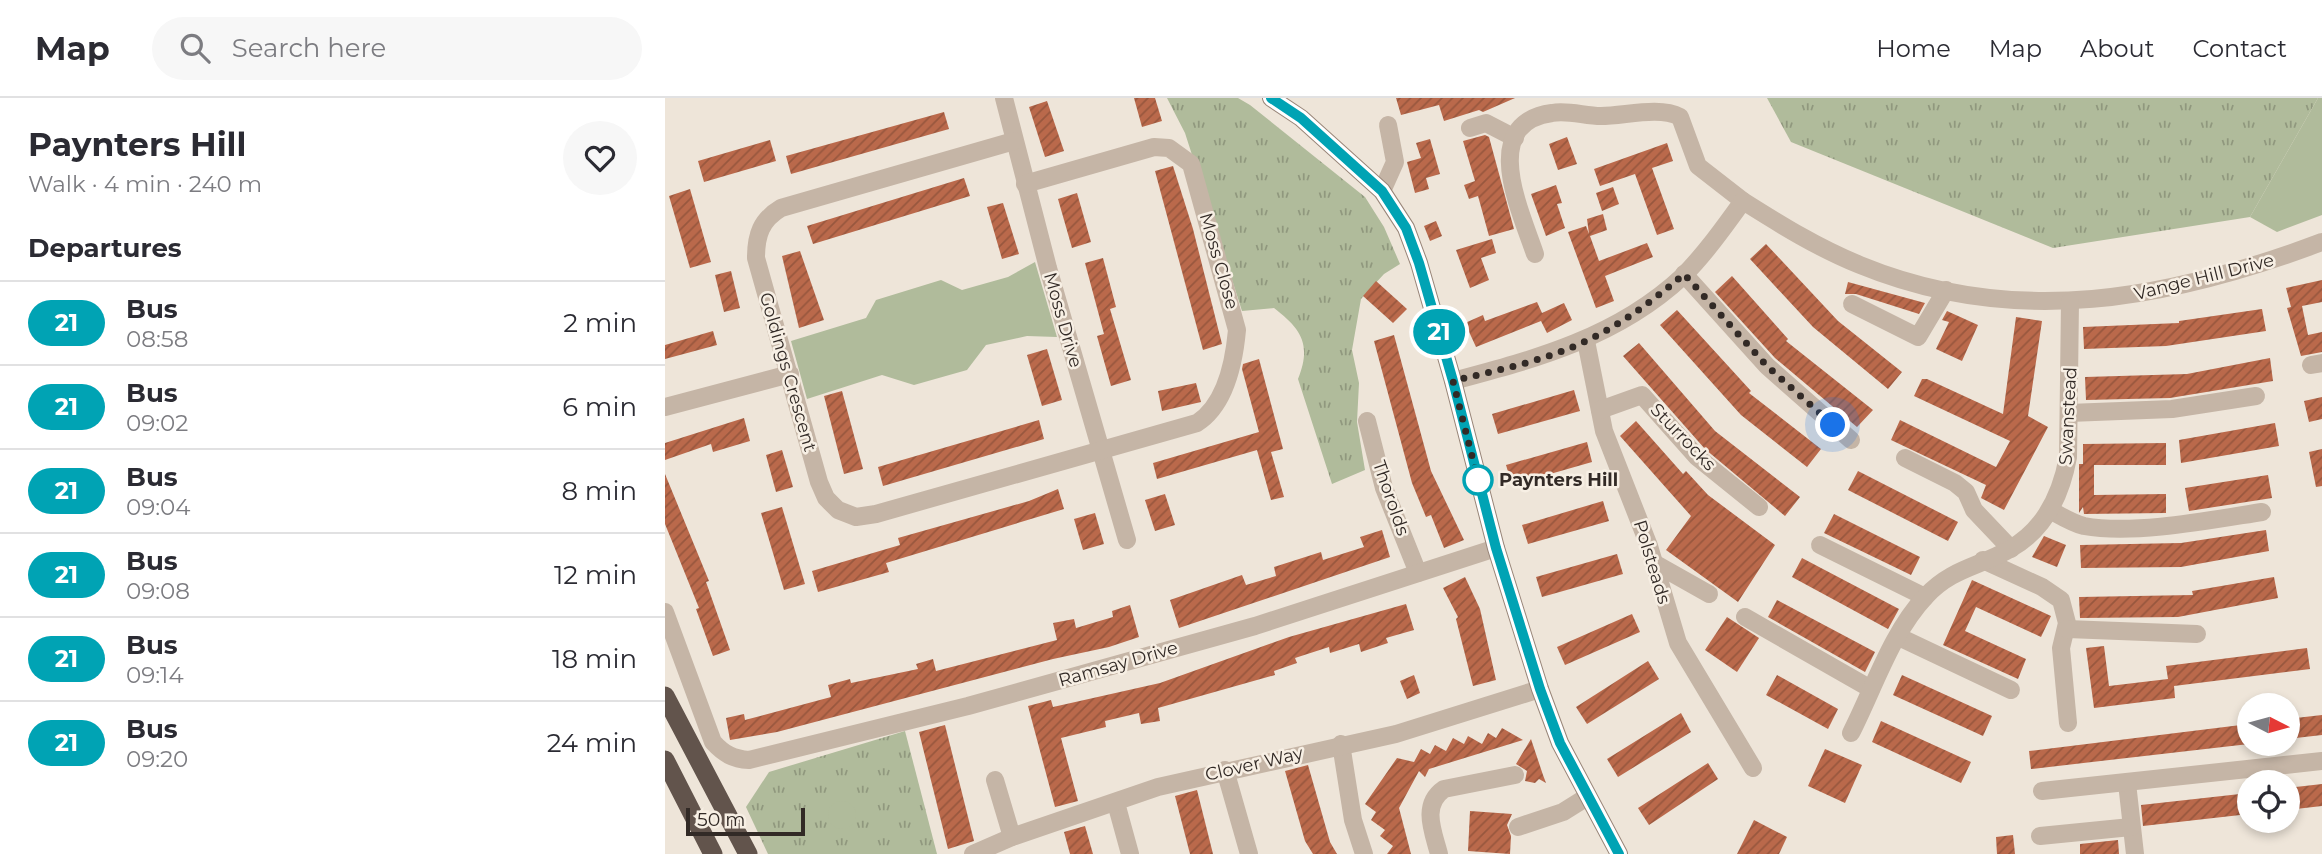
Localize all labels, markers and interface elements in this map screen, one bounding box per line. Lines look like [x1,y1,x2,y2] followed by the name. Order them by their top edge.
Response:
[152,17,642,80] search box
[35,28,110,68] text: Map
[176,29,214,67] icon: search
[232,32,386,64] text: Search here
[1876,34,1951,63] text: Home
[1989,34,2042,63] text: Map
[2080,34,2154,63] text: About
[2192,34,2287,63] text: Contact
[563,121,637,195] button: heart
[28,124,246,164] text: Paynters Hill
[28,170,262,198] text: Walk · 4 min · 240 m
[1195,210,1243,312] street label: Moss Close
[28,232,182,264] text: Departures
[2132,249,2276,305] street label: Vange Hill Drive
[1039,270,1087,370] street label: Moss Drive
[755,290,821,454] street label: Goldings Crescent
[126,293,178,325] text: Bus
[563,307,637,339] text: 2 min
[55,308,78,337] text: 21
[1407,309,1471,355] line badge: 21
[1427,317,1451,346] text: 21
[126,325,188,353] text: 08:58
[2054,366,2082,466] street label: Swanstead
[126,377,178,409] text: Bus
[562,391,637,423] text: 6 min
[55,392,78,421] text: 21
[1646,399,1721,475] street label: Sturrocks
[1815,407,1850,442] your location
[126,409,188,437] text: 09:02
[1368,458,1414,539] street label: Thorolds
[126,461,178,493] text: Bus
[1463,465,1493,495] marker: Paynters Hill
[1499,469,1618,491] place label: Paynters Hill
[561,475,637,507] text: 8 min
[55,476,78,505] text: 21
[126,493,191,521] text: 09:04
[1629,517,1675,607] street label: Polsteads
[126,545,178,577] text: Bus
[554,559,637,591] text: 12 min
[55,560,78,589] text: 21
[126,577,190,605] text: 09:08
[126,629,178,661] text: Bus
[1056,636,1180,692] street label: Ramsay Drive
[552,643,637,675] text: 18 min
[55,644,78,673] text: 21
[126,661,184,689] text: 09:14
[2237,693,2299,756] north arrow
[2237,693,2300,833] map controls
[126,713,178,745] text: Bus
[547,727,637,759] text: 24 min
[55,728,78,757] text: 21
[1203,742,1305,786] street label: Clover Way
[126,745,188,773] text: 09:20
[2237,770,2300,833] button: locate
[686,805,805,837] scale bar
[697,808,745,831] text: 50 m

